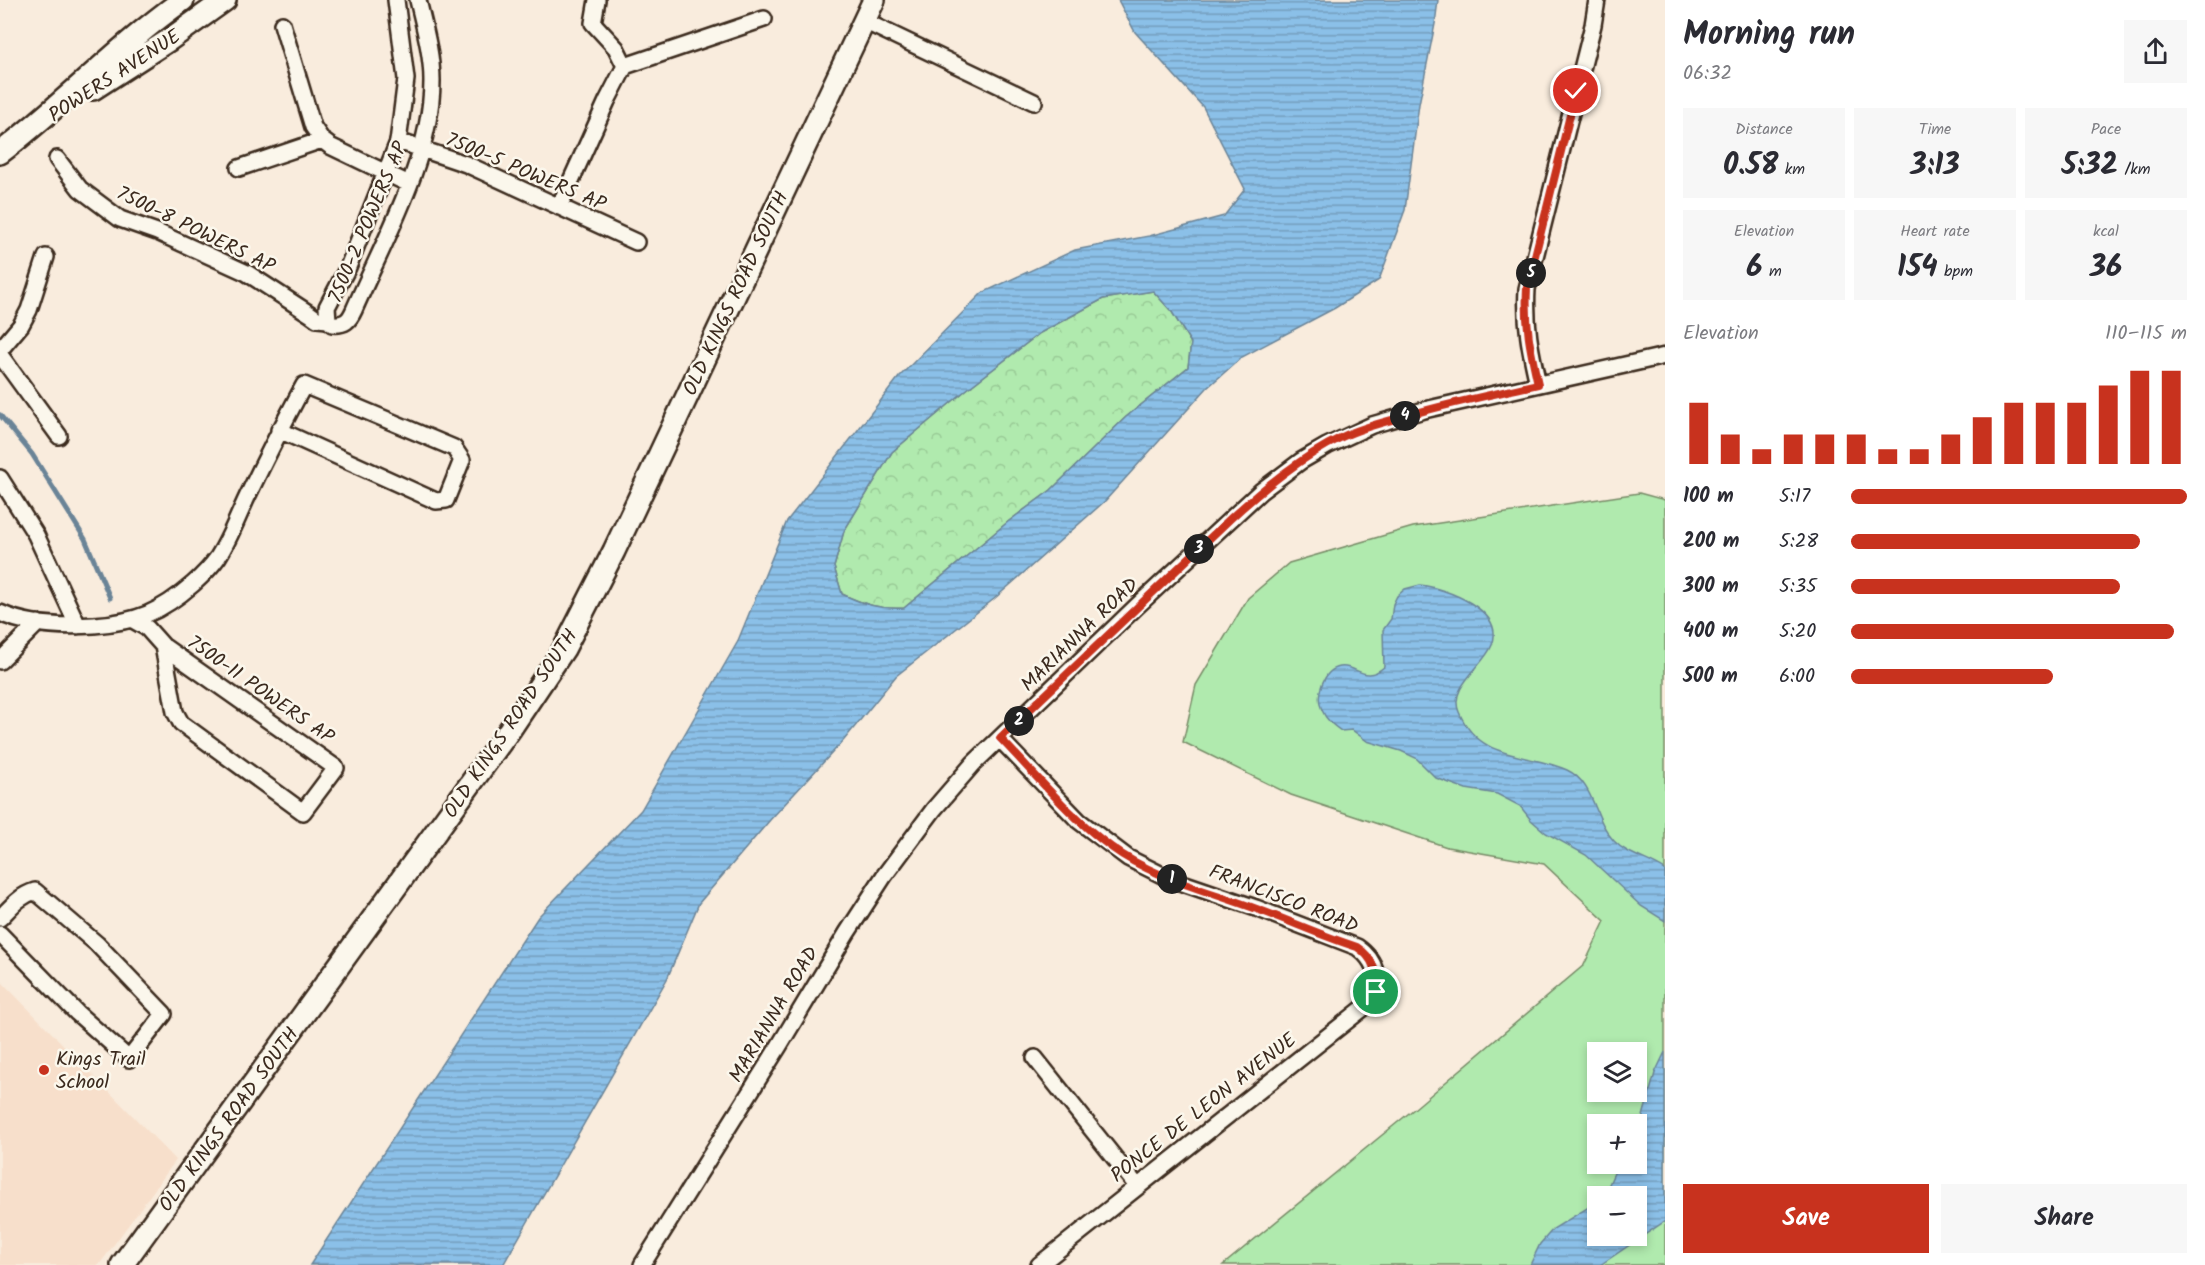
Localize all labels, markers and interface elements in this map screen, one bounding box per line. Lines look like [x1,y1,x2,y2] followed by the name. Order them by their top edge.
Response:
[1683,9,1855,62] text: Morning run
[2124,20,2187,83] button: share
[42,21,189,132] street label: POWERS AVENUE
[1683,58,1732,90] text: 06:32
[1550,65,1601,116] pin
[1559,74,1592,107] icon: check
[1735,117,1793,142] text: Distance
[1919,117,1951,142] text: Time
[2091,117,2121,142] text: Pace
[440,125,612,222] street label: 7500-5 POWERS AP
[320,136,418,308] street label: 7500-2 POWERS AP
[1723,142,1778,190] text: 0.58
[1910,142,1960,190] text: 3:13
[2062,142,2118,190] text: 5:32
[1778,157,1805,182] text: km
[2118,157,2150,182] text: /km
[110,178,281,284] street label: 7500-8 POWERS AP
[675,186,798,401] street label: OLD KINGS ROAD SOUTH
[1734,219,1794,244] text: Elevation
[1900,219,1970,244] text: Heart rate
[2093,219,2119,244] text: kcal
[1746,244,1763,292] text: 6
[1897,244,1938,292] text: 154
[2090,244,2122,292] text: 36
[1516,258,1546,288] pin: 5
[1763,259,1782,284] text: m
[1938,259,1973,284] text: bpm
[1527,260,1535,285] text: 5
[1683,318,1759,350] text: Elevation
[2105,318,2187,350] text: 110–115 m
[1390,401,1420,431] pin: 4
[1401,403,1409,428] text: 4
[1683,481,1734,513] text: 100 m
[1779,481,1810,513] text: 5:17
[1683,526,1739,558] text: 200 m
[1779,526,1818,558] text: 5:28
[1184,534,1214,564] pin: 3
[1195,536,1203,561] text: 3
[1014,570,1147,701] street label: MARIANNA ROAD
[1683,571,1739,603] text: 300 m
[1779,571,1817,603] text: 5:35
[1683,616,1739,648] text: 400 m
[1779,616,1816,648] text: 5:20
[436,623,587,825] street label: OLD KINGS ROAD SOUTH
[180,628,341,754] street label: 7500-11 POWERS AP
[1683,661,1738,693] text: 500 m
[1779,661,1815,693] text: 6:00
[1004,706,1034,736] pin: 2
[1014,708,1024,733] text: 2
[1204,857,1363,943] street label: FRANCISCO ROAD
[1157,864,1187,894] pin: 1
[1170,866,1174,891] text: 1
[721,941,828,1089] street label: MARIANNA ROAD
[1350,966,1401,1017] pin
[1359,975,1392,1008] icon: arrive
[151,1021,308,1220] street label: OLD KINGS ROAD SOUTH
[1104,1025,1305,1192] street label: PONCE DE LEON AVENUE
[1587,1042,1647,1246] map controls
[1587,1042,1647,1102] button: layers
[56,1044,146,1099] place label: Kings Trail School
[37,1063,51,1077] marker: Kings Trail School
[1587,1114,1647,1174] button: +
[1683,1184,1929,1253] button: Save
[1941,1184,2187,1253] button: Share
[1587,1186,1647,1246] button: −

